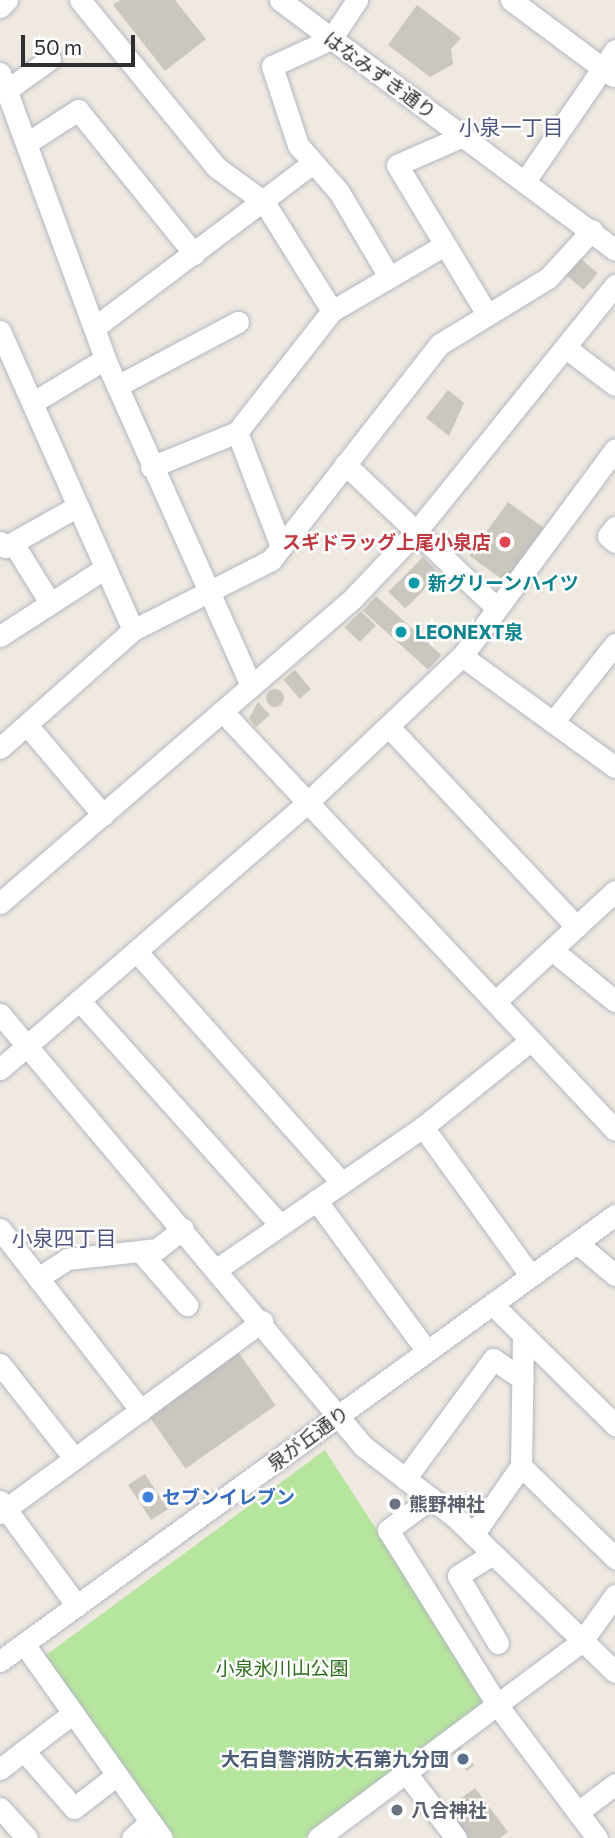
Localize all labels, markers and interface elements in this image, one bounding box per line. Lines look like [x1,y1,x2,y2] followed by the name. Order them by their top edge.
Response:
[24,21,138,65] scale bar
[319,27,441,123] street label: はなみずき通り
[34,34,82,59] text: 50 m
[459,114,563,140] district label: 小泉一丁目
[282,531,491,553] place label: スギドラッグ上尾小泉店
[497,534,513,550] marker: スギドラッグ上尾小泉店
[428,572,580,594] place label: 新グリーンハイツ
[406,575,422,591] marker: 新グリーンハイツ
[415,621,523,643] place label: LEONEXT泉
[393,624,409,640] marker: LEONEXT泉
[12,1225,116,1251] district label: 小泉四丁目
[263,1401,353,1475] street label: 泉が丘通り
[162,1486,295,1508] place label: セブンイレブン
[140,1489,156,1505] marker: セブンイレブン
[409,1493,485,1515] place label: 熊野神社
[387,1496,403,1512] marker: 熊野神社
[216,1657,348,1679] park label: 小泉氷川山公園
[221,1748,449,1770] place label: 大石自警消防大石第九分団
[455,1751,471,1767] marker: 大石自警消防大石第九分団
[411,1799,487,1821] place label: 八合神社
[389,1802,405,1818] marker: 八合神社

